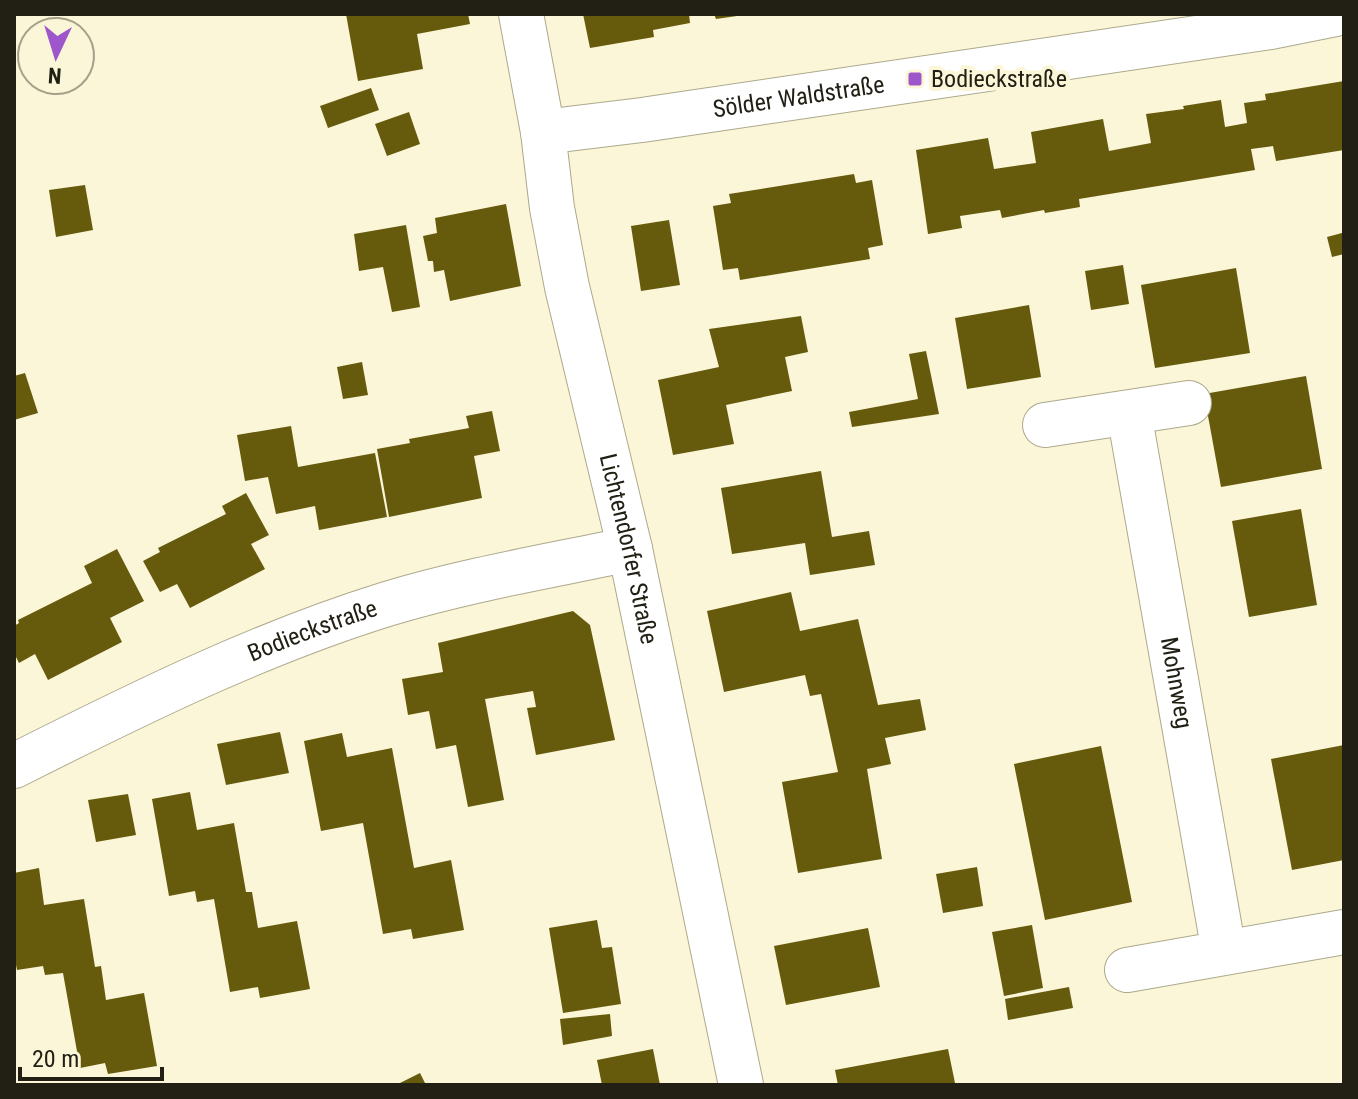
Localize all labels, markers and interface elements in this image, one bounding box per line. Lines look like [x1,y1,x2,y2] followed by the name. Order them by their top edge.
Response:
[16,16,96,96] north arrow
[47,63,62,88] text: N
[931,65,1067,93] place label: Bodieckstraße
[711,70,886,123] street label: Sölder Waldstraße
[906,70,924,88] marker: Bodieckstraße
[594,451,663,646] street label: Lichtendorfer Straße
[244,594,381,668] street label: Bodieckstraße
[1155,635,1198,731] street label: Mohnweg
[20,1031,162,1081] scale bar
[32,1045,79,1073] text: 20 m

